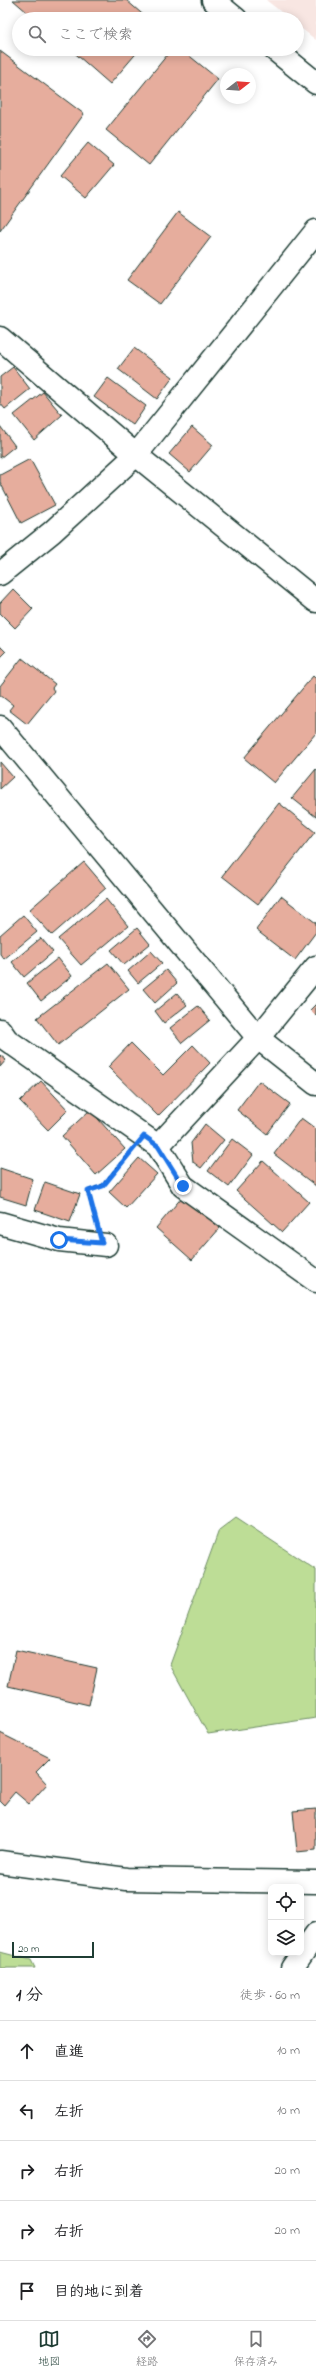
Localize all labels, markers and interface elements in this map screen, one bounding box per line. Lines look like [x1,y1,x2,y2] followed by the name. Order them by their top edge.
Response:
[12,12,304,56] search box
[26,23,48,45] icon: search
[58,24,133,46] text: ここで検索
[220,68,256,104] north arrow
[174,1177,192,1195] route end
[50,1231,68,1249] route start
[268,1884,304,1956] map controls
[268,1884,304,1920] button: locate
[268,1920,304,1956] button: layers
[12,1940,94,1959] scale bar
[18,1941,40,1957] text: 20 m
[16,1983,43,2008] text: 1 分
[240,1986,300,2005] text: 徒歩 · 60 m
[16,2040,38,2062] icon: ahead
[54,2041,84,2063] text: 直進
[277,2041,300,2060] text: 10 m
[16,2100,38,2122] icon: left
[54,2101,84,2123] text: 左折
[277,2101,300,2120] text: 10 m
[16,2160,38,2182] icon: right
[54,2161,84,2183] text: 右折
[275,2161,300,2180] text: 20 m
[16,2220,38,2242] icon: right
[54,2221,84,2243] text: 右折
[275,2221,300,2240] text: 20 m
[16,2280,38,2302] icon: arrive
[54,2281,144,2303] text: 目的地に到着
[38,2328,60,2370] tab: 地図
[136,2328,158,2370] tab: 経路
[234,2328,278,2370] tab: 保存済み

